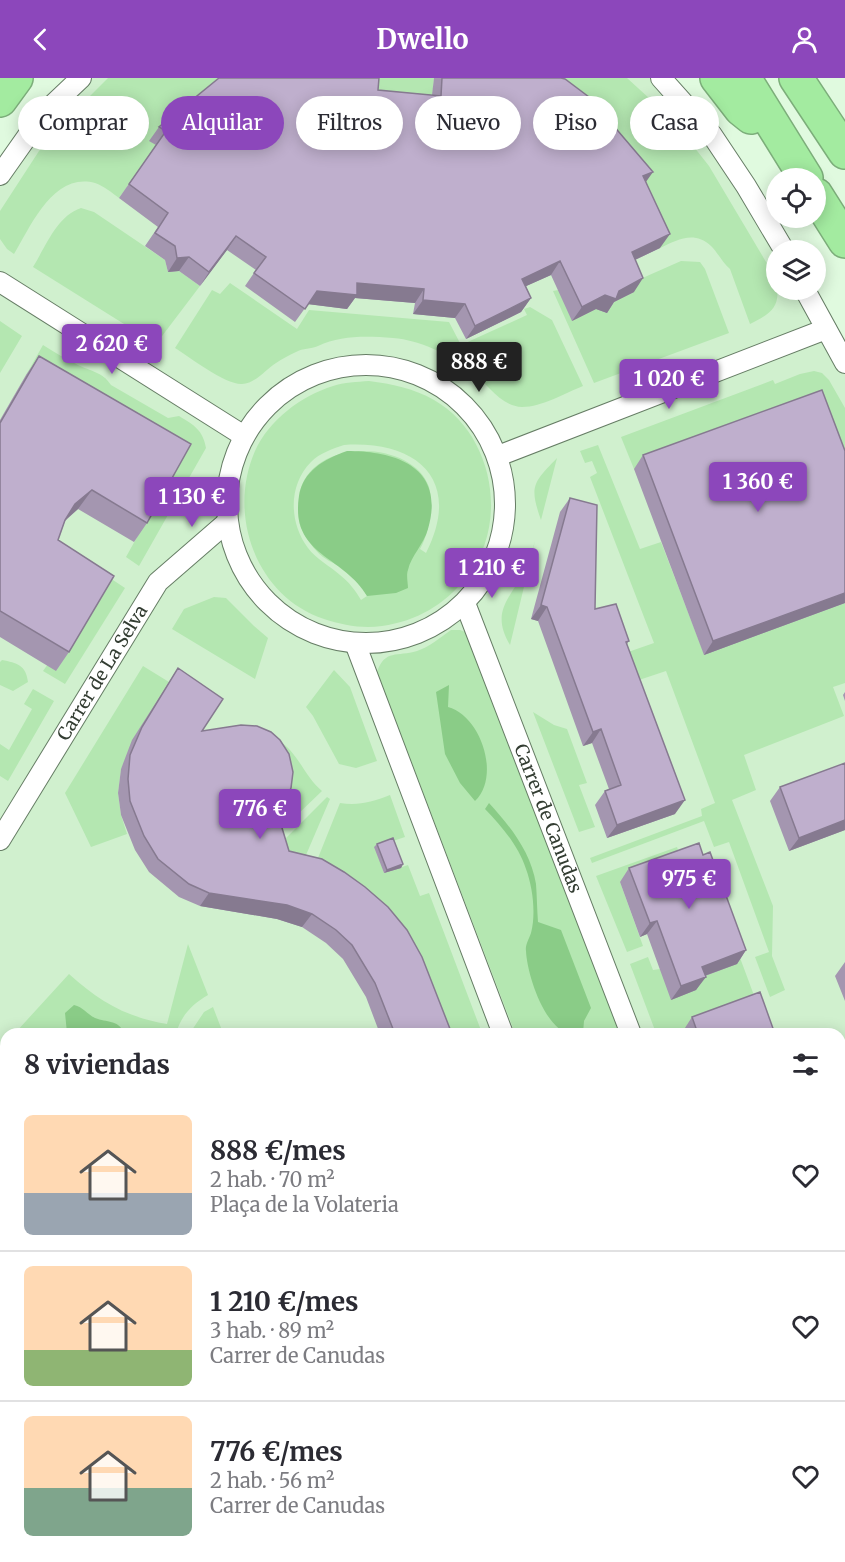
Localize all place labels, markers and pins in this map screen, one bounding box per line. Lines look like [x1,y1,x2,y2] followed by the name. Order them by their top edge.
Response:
[57,324,167,375] pin: 2 620 €
[437,342,521,393] pin: 888 €
[614,359,724,410] pin: 1 020 €
[703,462,813,513] pin: 1 360 €
[137,477,247,528] pin: 1 130 €
[437,548,547,599] pin: 1 210 €
[218,789,302,840] pin: 776 €
[647,859,731,910] pin: 975 €

